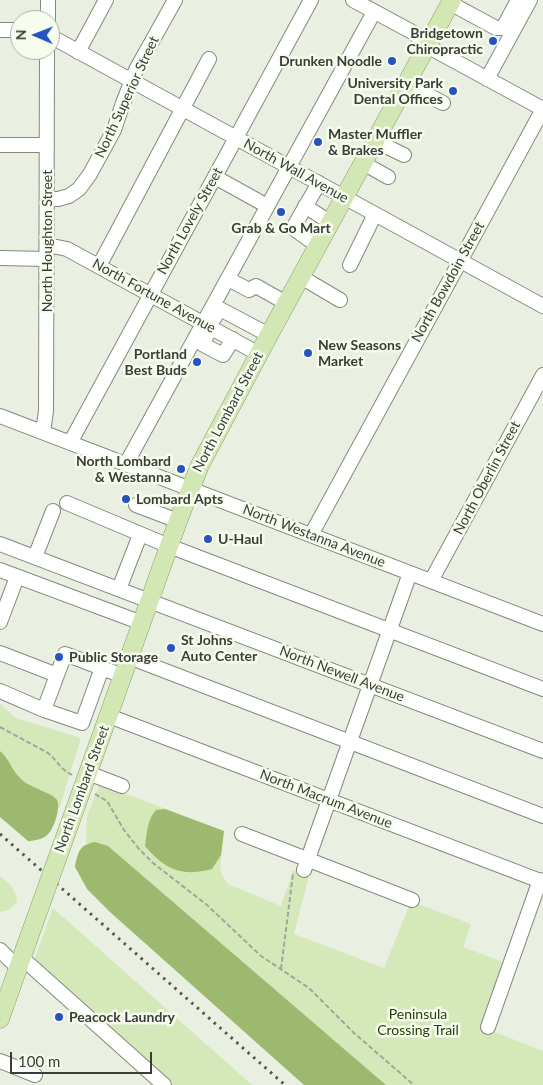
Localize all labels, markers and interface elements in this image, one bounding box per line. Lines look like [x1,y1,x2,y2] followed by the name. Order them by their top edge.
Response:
[10,10,60,60] north arrow
[407,25,483,58] place label: Bridgetown Chiropractic
[12,29,29,40] text: N
[91,33,163,161] street label: North Superior Street
[487,35,499,47] marker: Bridgetown Chiropractic
[279,53,382,69] place label: Drunken Noodle
[386,55,398,67] marker: Drunken Noodle
[348,75,443,108] place label: University Park Dental Offices
[447,85,459,97] marker: University Park Dental Offices
[328,126,422,158] place label: Master Muffler & Brakes
[241,135,351,207] street label: North Wall Avenue
[312,136,324,148] marker: Master Muffler & Brakes
[154,165,226,277] street label: North Lovely Street
[39,170,55,312] street label: North Houghton Street
[275,206,287,218] marker: Grab & Go Mart
[408,219,488,345] street label: North Bowdoin Street
[231,220,331,236] place label: Grab & Go Mart
[89,255,219,337] street label: North Fortune Avenue
[318,337,401,370] place label: New Seasons Market
[125,346,187,378] place label: Portland Best Buds
[302,347,314,359] marker: New Seasons Market
[189,349,267,475] street label: North Lombard Street
[191,356,203,368] marker: Portland Best Buds
[450,418,524,538] street label: North Oberlin Street
[76,453,171,486] place label: North Lombard & Westanna
[175,463,187,475] marker: North Lombard & Westanna
[136,491,223,507] place label: Lombard Apts
[120,493,132,505] marker: Lombard Apts
[240,501,388,571] street label: North Westanna Avenue
[218,531,263,547] place label: U-Haul
[202,533,214,545] marker: U-Haul
[181,632,257,664] place label: St Johns Auto Center
[165,642,177,654] marker: St Johns Auto Center
[277,642,407,706] street label: North Newell Avenue
[69,649,158,665] place label: Public Storage
[53,651,65,663] marker: Public Storage
[51,723,113,855] street label: North Lombard Street
[257,766,395,832] street label: North Macrum Avenue
[377,1006,459,1038] park label: Peninsula Crossing Trail
[69,1009,175,1025] place label: Peacock Laundry
[53,1011,65,1023] marker: Peacock Laundry
[12,1042,155,1074] scale bar
[18,1052,60,1070] text: 100 m

